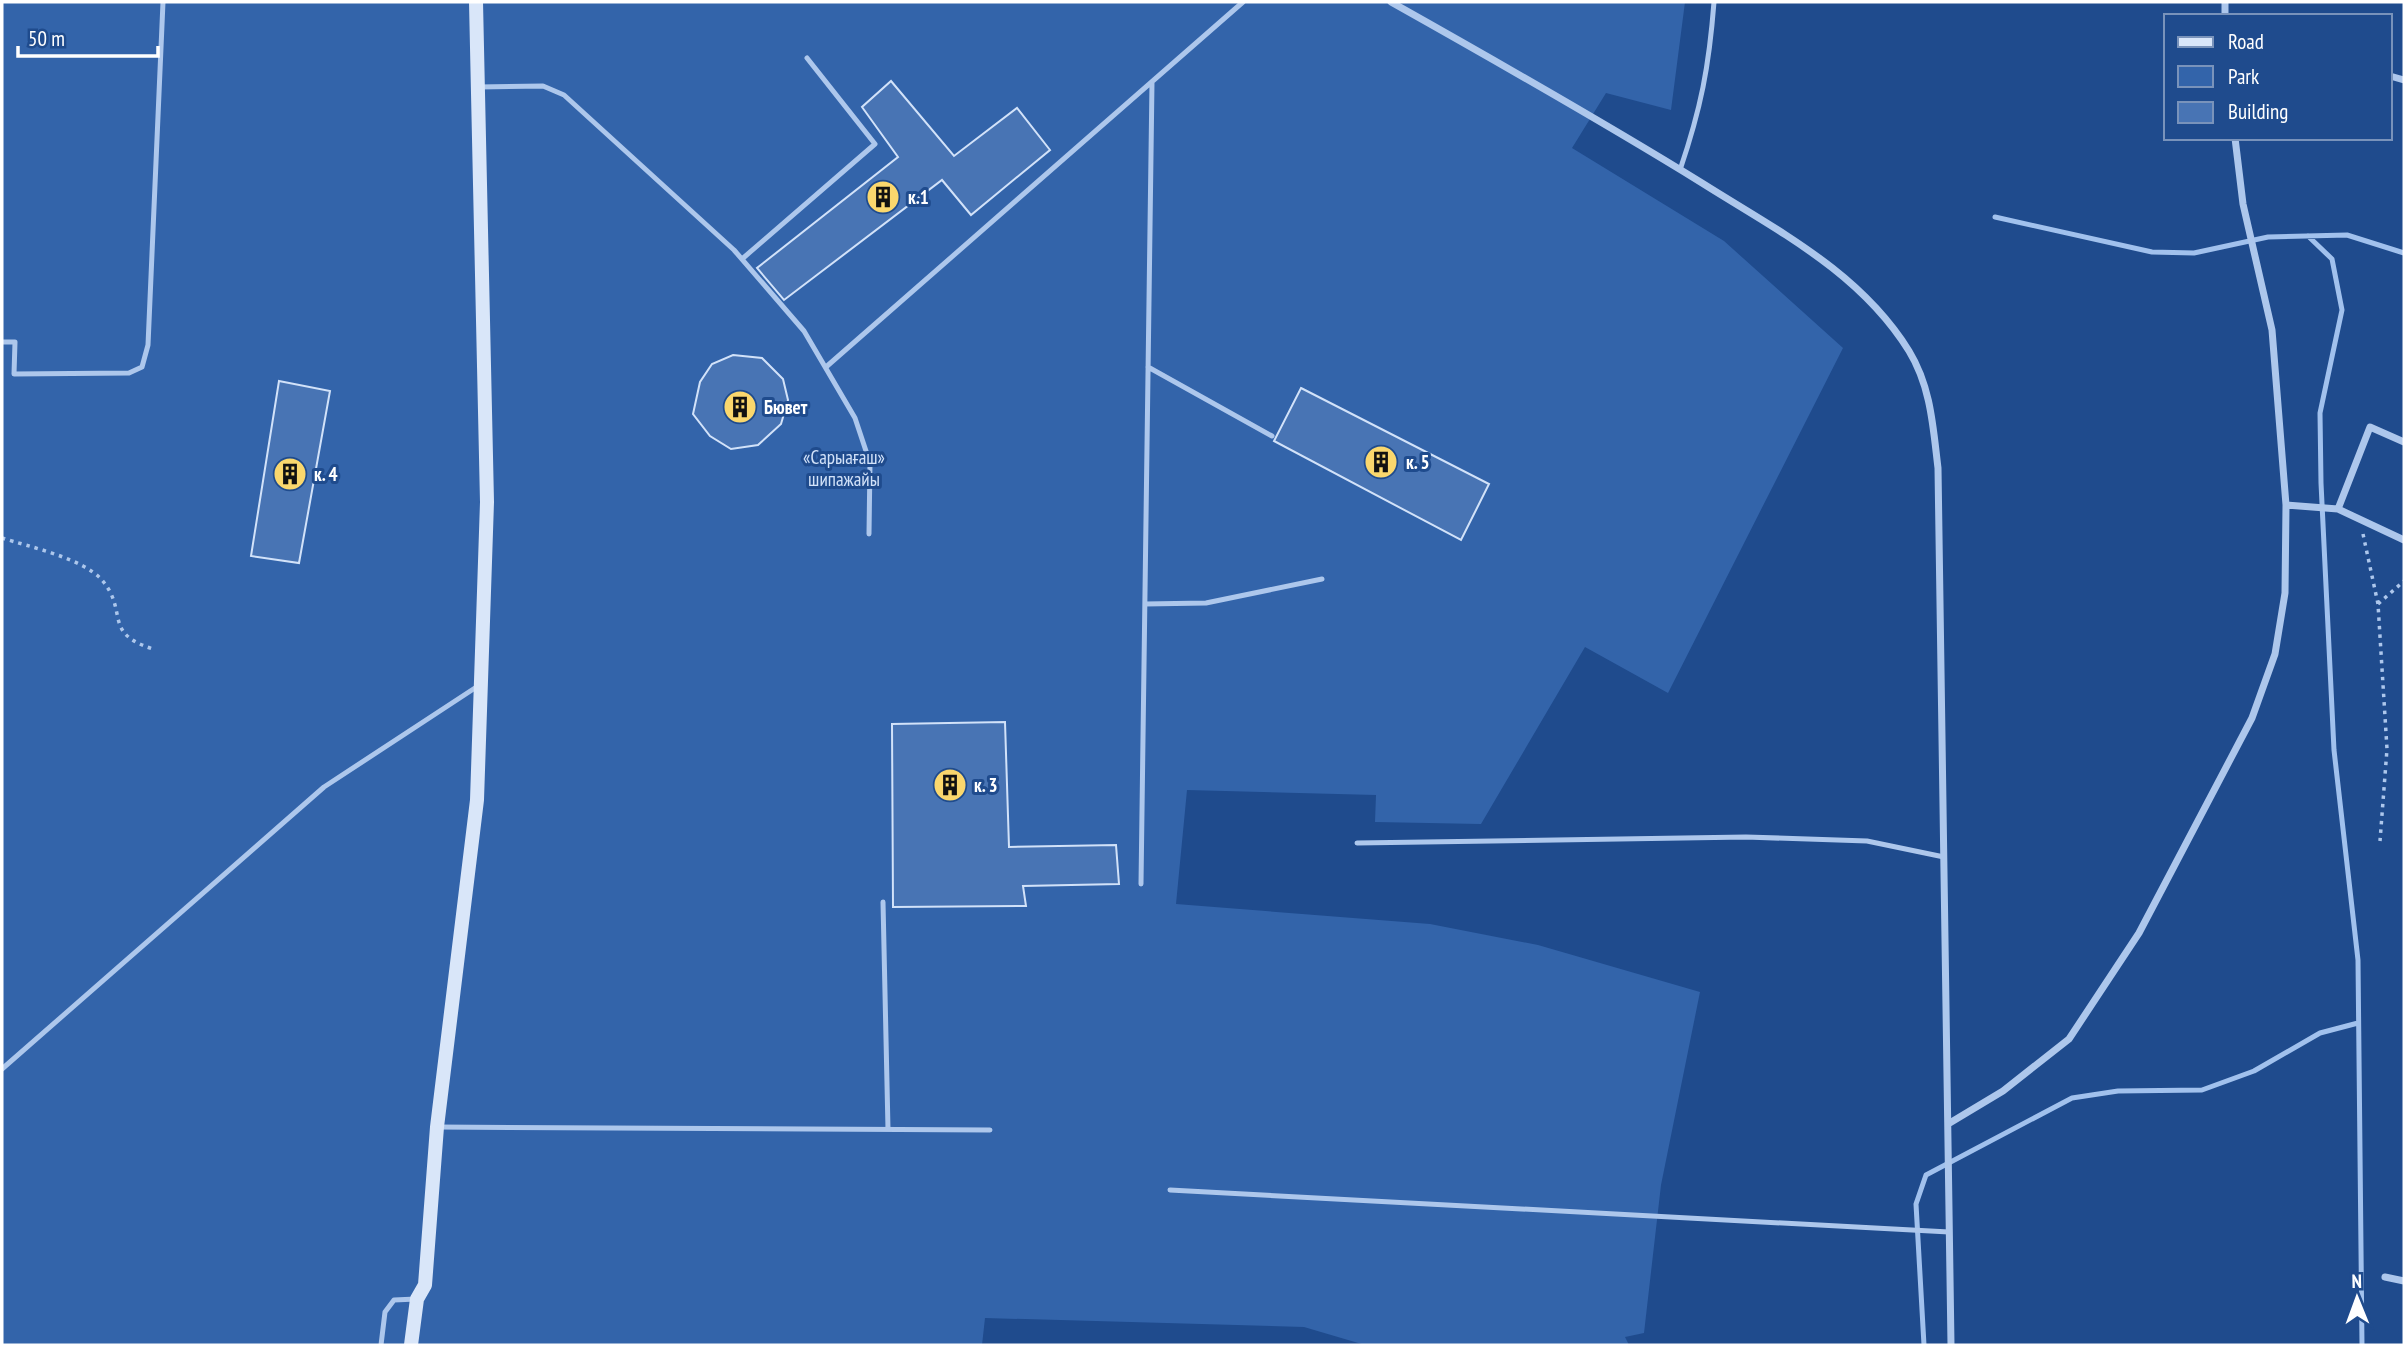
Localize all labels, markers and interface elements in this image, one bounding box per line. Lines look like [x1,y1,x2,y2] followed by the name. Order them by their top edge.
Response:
[18,14,158,58] scale bar
[2164,14,2392,140] legend
[28,25,65,52] text: 50 m
[2228,28,2264,55] text: Road
[2228,63,2259,90] text: Park
[2228,98,2288,125] text: Building
[864,178,902,216] building icon: к.1
[908,185,929,209] place label: к.1
[721,388,759,426] building icon: Бювет
[764,395,808,419] place label: Бювет
[1362,443,1400,481] building icon: к. 5
[803,445,885,491] park label: «Сарыағаш» шипажайы
[1406,450,1430,474] place label: к. 5
[271,455,309,493] building icon: к. 4
[314,462,338,486] place label: к. 4
[931,766,969,804] building icon: к. 3
[974,773,998,797] place label: к. 3
[2322,1263,2392,1333] north arrow
[2351,1269,2362,1293] text: N

